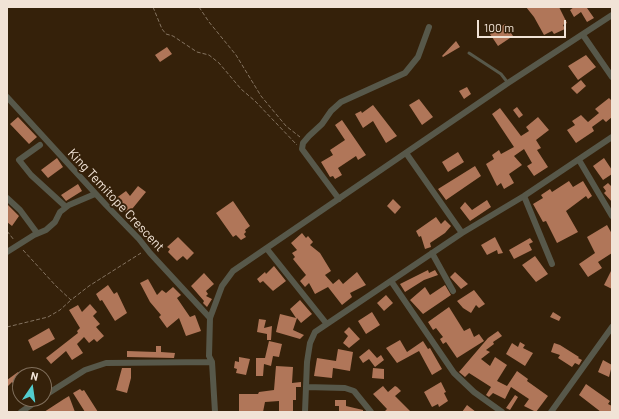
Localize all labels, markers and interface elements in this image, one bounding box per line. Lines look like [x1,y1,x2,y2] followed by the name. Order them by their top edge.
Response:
[479,12,568,38] scale bar
[484,20,514,34] text: 100 m
[64,145,168,255] street label: King Temitope Crescent
[12,367,52,407] north arrow
[30,369,40,383] text: N

